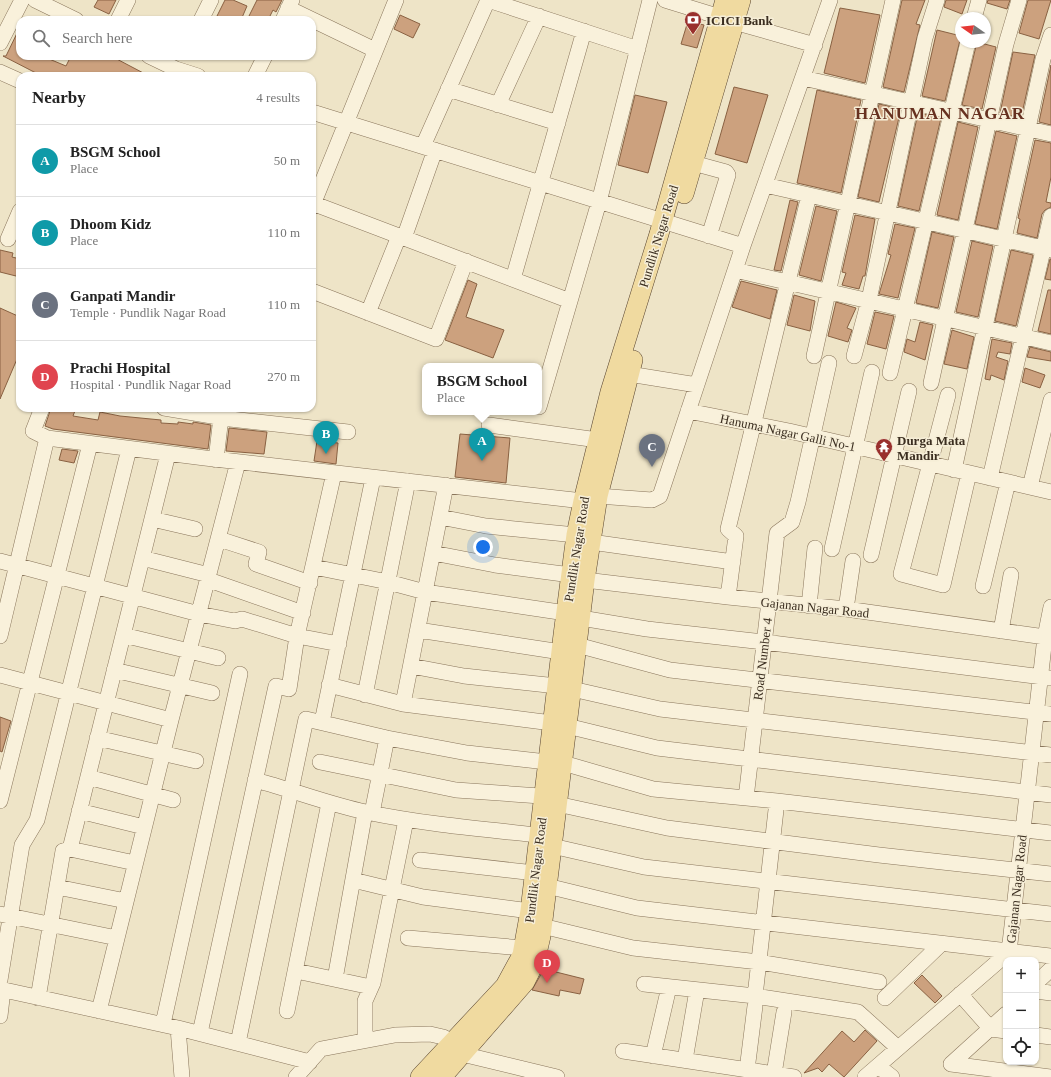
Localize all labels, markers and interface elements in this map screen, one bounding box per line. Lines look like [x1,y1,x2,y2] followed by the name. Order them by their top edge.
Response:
[683,10,703,35] bank icon: ICICI Bank
[955,12,991,48] north arrow
[706,13,774,28] place label: ICICI Bank
[16,16,316,60] search box
[30,27,52,49] icon: search
[62,30,132,46] text: Search here
[32,88,86,107] text: Nearby
[256,90,300,105] text: 4 results
[855,104,1025,123] district label: HANUMAN NAGAR
[70,144,160,160] text: BSGM School
[40,153,50,168] text: A
[274,153,300,168] text: 50 m
[70,161,98,176] text: Place
[636,183,681,289] street label: Pundlik Nagar Road
[70,216,151,232] text: Dhoom Kidz
[41,225,49,240] text: B
[268,225,300,240] text: 110 m
[70,233,98,248] text: Place
[70,288,175,304] text: Ganpati Mandir
[40,297,50,312] text: C
[268,297,300,312] text: 110 m
[70,305,226,320] text: Temple · Pundlik Nagar Road
[70,360,170,376] text: Prachi Hospital
[422,363,542,415] popup
[40,369,50,384] text: D
[267,369,300,384] text: 270 m
[437,373,527,389] text: BSGM School
[70,377,231,392] text: Hospital · Pundlik Nagar Road
[437,390,465,405] text: Place
[719,411,857,454] street label: Hanuma Nagar Galli No-1
[313,421,339,454] pin: B
[469,428,495,461] pin: A
[897,433,966,463] place label: Durga Mata Mandir
[639,434,665,467] pin: C
[874,437,894,462] temple icon: Durga Mata Mandir
[561,495,592,603] street label: Pundlik Nagar Road
[473,537,493,557] your location
[760,594,870,621] street label: Gajanan Nagar Road
[750,616,775,701] street label: Road Number 4
[522,816,549,924] street label: Pundlik Nagar Road
[1003,834,1030,944] street label: Gajanan Nagar Road
[534,950,560,983] pin: D
[1003,957,1039,1065] map controls
[1003,957,1039,993] button: +
[1003,993,1039,1029] button: −
[1003,1029,1039,1065] button: locate

